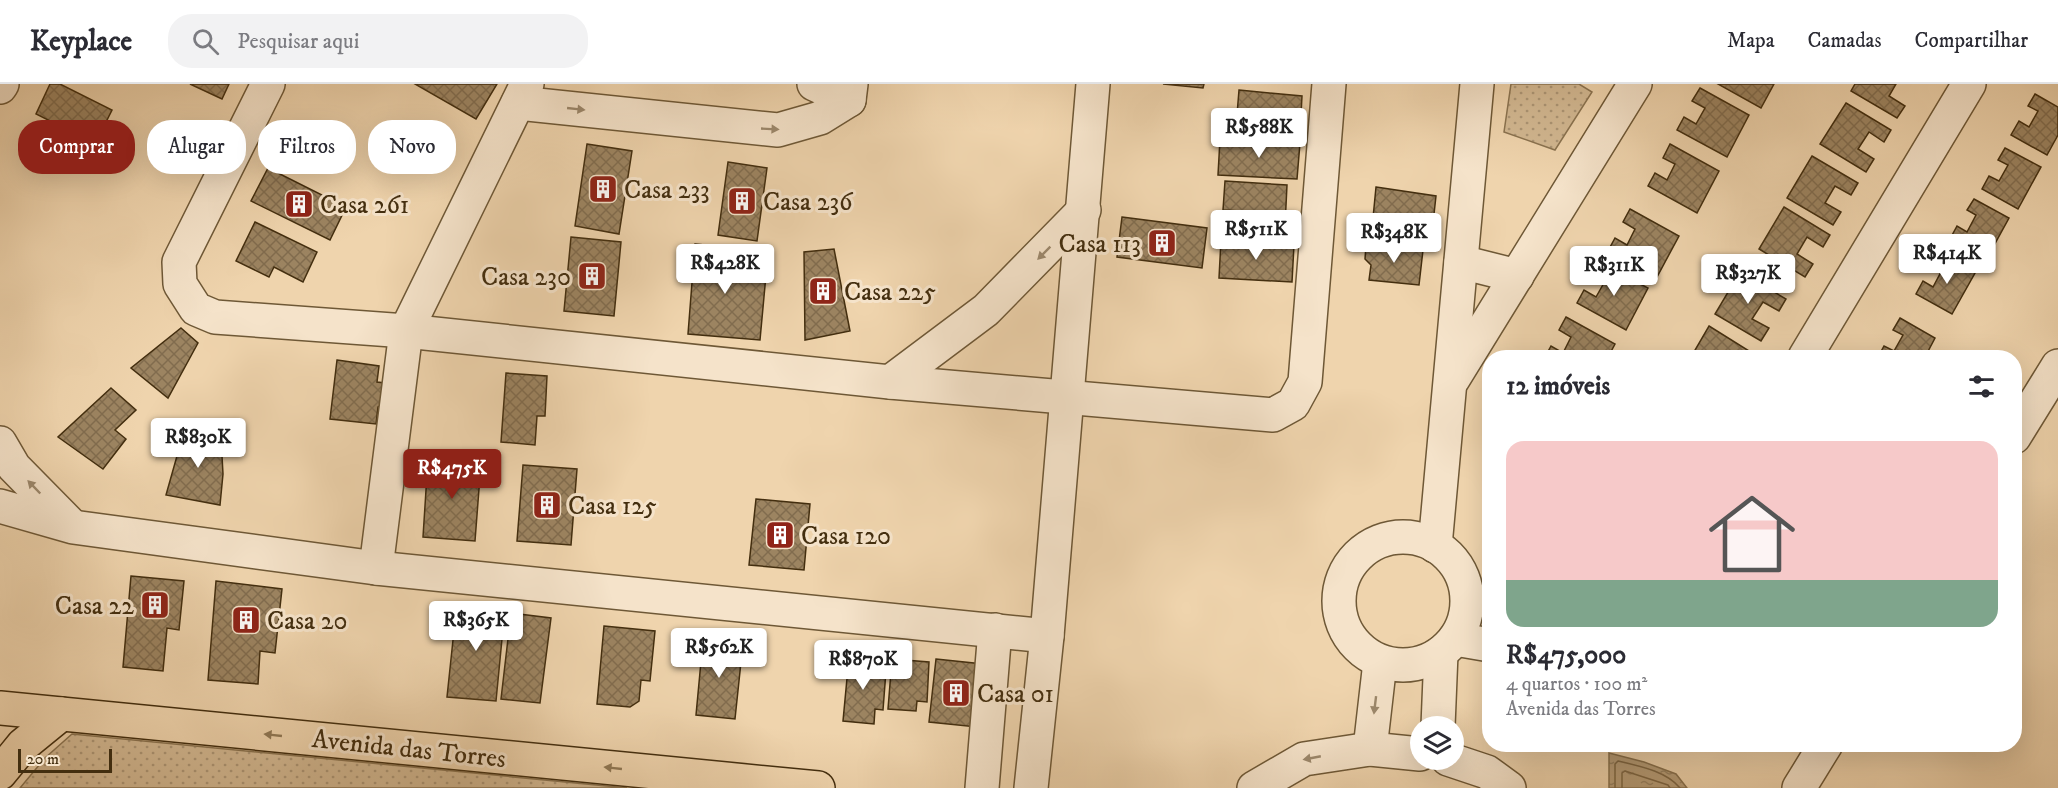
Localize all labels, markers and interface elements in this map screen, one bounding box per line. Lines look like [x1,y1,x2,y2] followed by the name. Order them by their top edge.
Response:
[168,14,588,68] search box
[30,24,132,59] text: Keyplace
[189,25,222,58] icon: search
[237,28,359,55] text: Pesquisar aqui
[1727,28,1775,54] text: Mapa
[1808,28,1882,54] text: Camadas
[1915,28,2028,54] text: Compartilhar
[567,104,586,114] one-way arrow
[1210,108,1308,159] pin: R$588K
[1225,115,1293,140] text: R$588K
[18,120,135,174] chip: Comprar
[147,120,246,174] chip: Alugar
[258,120,356,174] chip: Filtros
[368,120,456,174] chip: Novo
[761,124,780,133] one-way arrow
[587,173,619,205] building icon: Casa 233
[624,174,710,207] place label: Casa 233
[726,185,758,217] building icon: Casa 236
[763,186,854,219] place label: Casa 236
[283,188,315,220] building icon: Casa 261
[320,189,409,222] place label: Casa 261
[1207,210,1305,261] pin: R$511K
[1345,213,1443,264] pin: R$348K
[1225,217,1287,242] text: R$511K
[1360,220,1428,245] text: R$348K
[1146,227,1178,259] building icon: Casa 113
[1059,228,1141,261] place label: Casa 113
[1898,234,1996,285] pin: R$414K
[1913,241,1981,266] text: R$414K
[676,244,774,295] pin: R$428K
[1037,245,1051,259] one-way arrow
[1565,246,1663,297] pin: R$311K
[690,251,760,276] text: R$428K
[1584,253,1644,278] text: R$311K
[1699,254,1797,305] pin: R$327K
[576,260,608,292] building icon: Casa 230
[481,261,571,294] place label: Casa 230
[1715,261,1781,286] text: R$327K
[807,275,839,307] building icon: Casa 225
[844,276,936,309] place label: Casa 225
[1506,370,1610,403] text: 12 imóveis
[1965,370,1998,403] icon: filters
[149,418,247,469] pin: R$830K
[165,425,231,450] text: R$830K
[403,449,501,500] pin: R$475K
[417,456,487,481] text: R$475K
[27,480,41,494] one-way arrow
[1698,480,1806,588] icon: home
[531,489,563,521] building icon: Casa 125
[568,490,657,523] place label: Casa 125
[764,519,796,551] building icon: Casa 120
[801,520,891,553] place label: Casa 120
[139,589,171,621] building icon: Casa 22
[55,590,134,623] place label: Casa 22
[427,601,525,652] pin: R$365K
[230,604,262,636] building icon: Casa 20
[267,605,347,638] place label: Casa 20
[443,608,509,633] text: R$365K
[670,628,768,679] pin: R$562K
[685,635,753,660] text: R$562K
[1506,639,1626,672] text: R$475,000
[814,640,912,691] pin: R$870K
[828,647,898,672] text: R$870K
[1506,672,1647,697] text: 4 quartos · 100 m²
[940,677,972,709] building icon: Casa 01
[977,678,1054,711] place label: Casa 01
[1370,696,1380,715] one-way arrow
[1506,697,1656,722] text: Avenida das Torres
[1410,716,1464,770] map controls
[1410,716,1464,770] button: layers
[310,723,507,776] street label: Avenida das Torres
[264,730,283,740] one-way arrow
[18,746,112,774] scale bar
[27,749,59,769] text: 20 m
[1303,754,1322,763] one-way arrow
[604,763,623,773] one-way arrow

